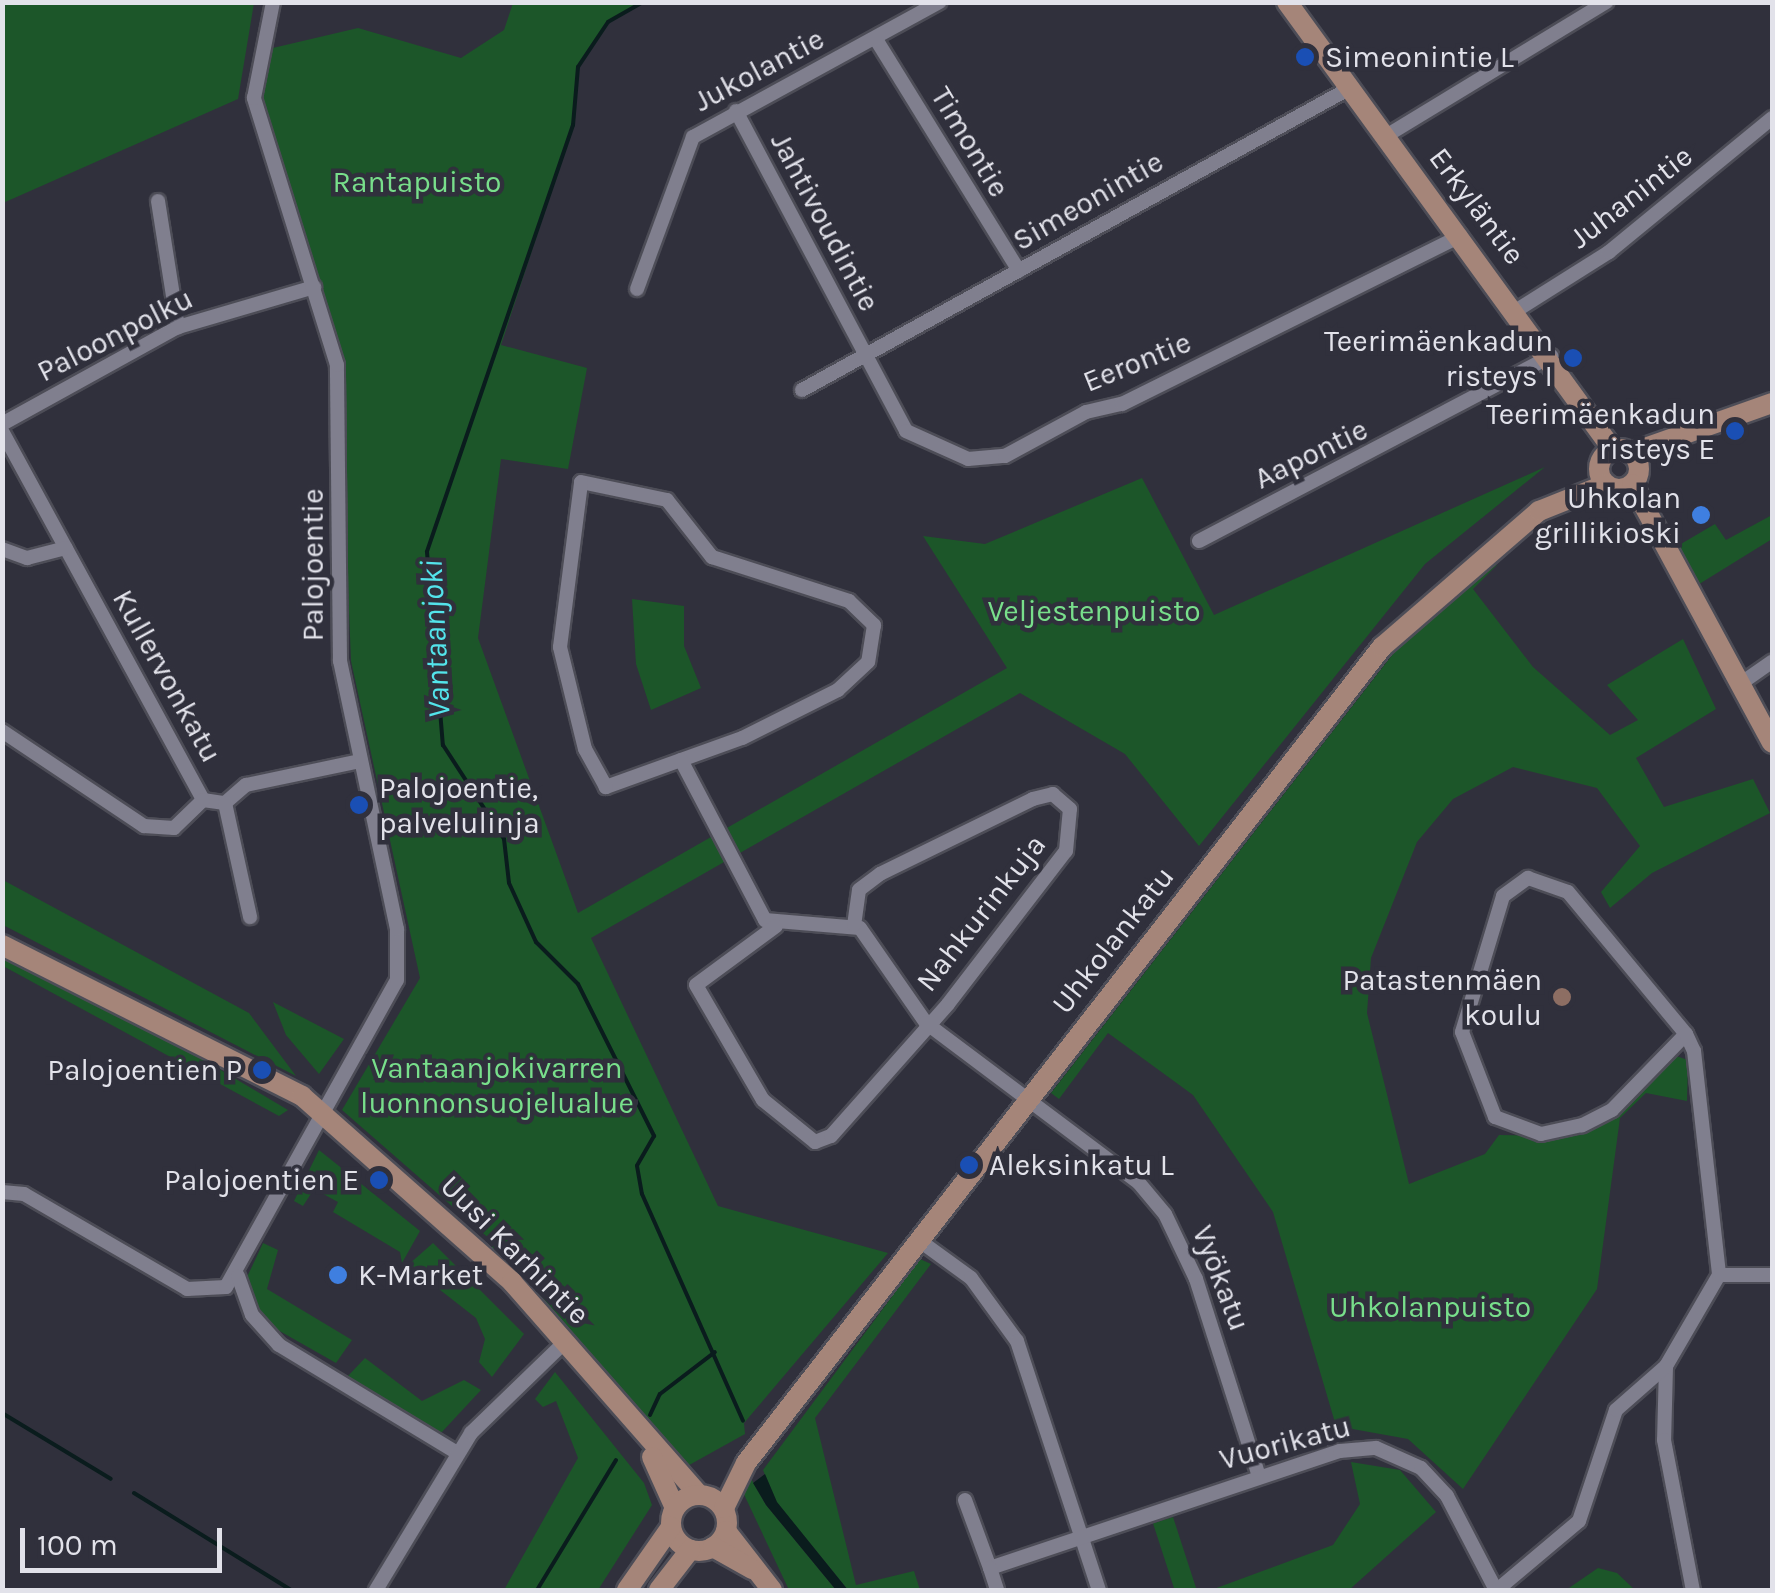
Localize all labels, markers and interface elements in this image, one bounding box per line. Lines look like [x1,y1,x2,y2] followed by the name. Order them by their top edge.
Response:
[688,21,830,119] street label: Jukolantie
[1325,39,1514,75] place label: Simeonintie L
[1294,46,1316,68] marker: Simeonintie L
[923,80,1017,204] street label: Timontie
[763,127,887,317] street label: Jahtivoudintie
[1563,138,1699,256] street label: Juhanintie
[1421,141,1533,271] street label: Erkyläntie
[1006,143,1170,259] street label: Simeonintie
[333,164,501,200] park label: Rantapuisto
[31,280,199,390] street label: Paloonpolku
[1324,323,1553,394] place label: Teerimäenkadun risteys I
[1078,324,1196,400] street label: Eerontie
[1562,347,1584,369] marker: Teerimäenkadun risteys I
[1486,396,1715,466] place label: Teerimäenkadun risteys E
[1249,411,1373,497] street label: Aapontie
[1724,420,1746,442] marker: Teerimäenkadun risteys E
[1535,480,1681,550] place label: Uhkolan grillikioski
[295,489,331,641] street label: Palojoentie
[1690,504,1712,526] marker: Uhkolan grillikioski
[413,559,459,719] water label: Vantaanjoki
[105,583,229,769] street label: Kullervonkatu
[987,593,1201,629] park label: Veljestenpuisto
[379,770,540,840] place label: Palojoentie, palvelulinja
[348,794,370,816] marker: Palojoentie, palvelulinja
[909,827,1053,999] street label: Nahkurinkuja
[1044,859,1182,1021] street label: Uhkolankatu
[1342,962,1542,1032] place label: Patastenmäen koulu
[1551,986,1573,1008] marker: Patastenmäen koulu
[360,1050,634,1120] park label: Vantaanjokivarren luonnonsuojelualue
[47,1052,242,1088] place label: Palojoentien P
[251,1059,273,1081] marker: Palojoentien P
[989,1147,1174,1183] place label: Aleksinkatu L
[958,1154,980,1176] marker: Aleksinkatu L
[164,1162,359,1198] place label: Palojoentien E
[433,1168,597,1332] street label: Uusi Karhintie
[368,1169,390,1191] marker: Palojoentien E
[1184,1220,1258,1336] street label: Vyökatu
[358,1257,483,1293] place label: K-Market
[327,1264,349,1286] marker: K-Market
[1329,1289,1531,1325] park label: Uhkolanpuisto
[1216,1408,1354,1478] street label: Vuorikatu
[25,1508,228,1570] scale bar
[37,1527,118,1563] text: 100 m

